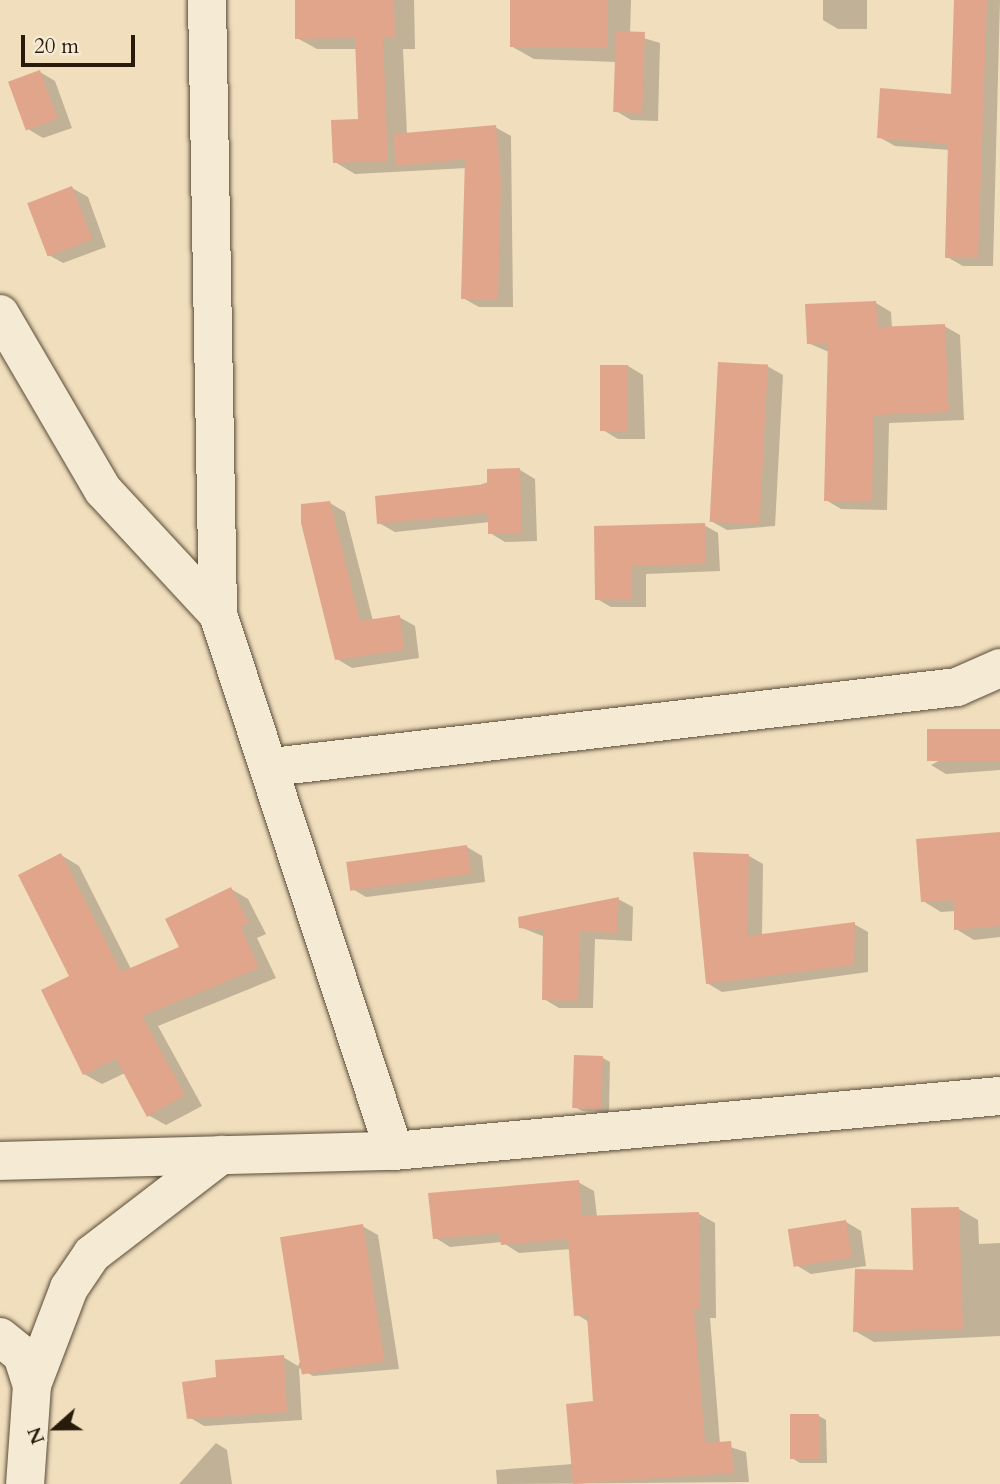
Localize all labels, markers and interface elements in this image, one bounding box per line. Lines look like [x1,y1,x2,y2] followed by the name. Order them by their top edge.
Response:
[24,21,138,65] scale bar
[34,32,79,61] text: 20 m
[21,1393,91,1463] north arrow
[21,1423,51,1448] text: N

